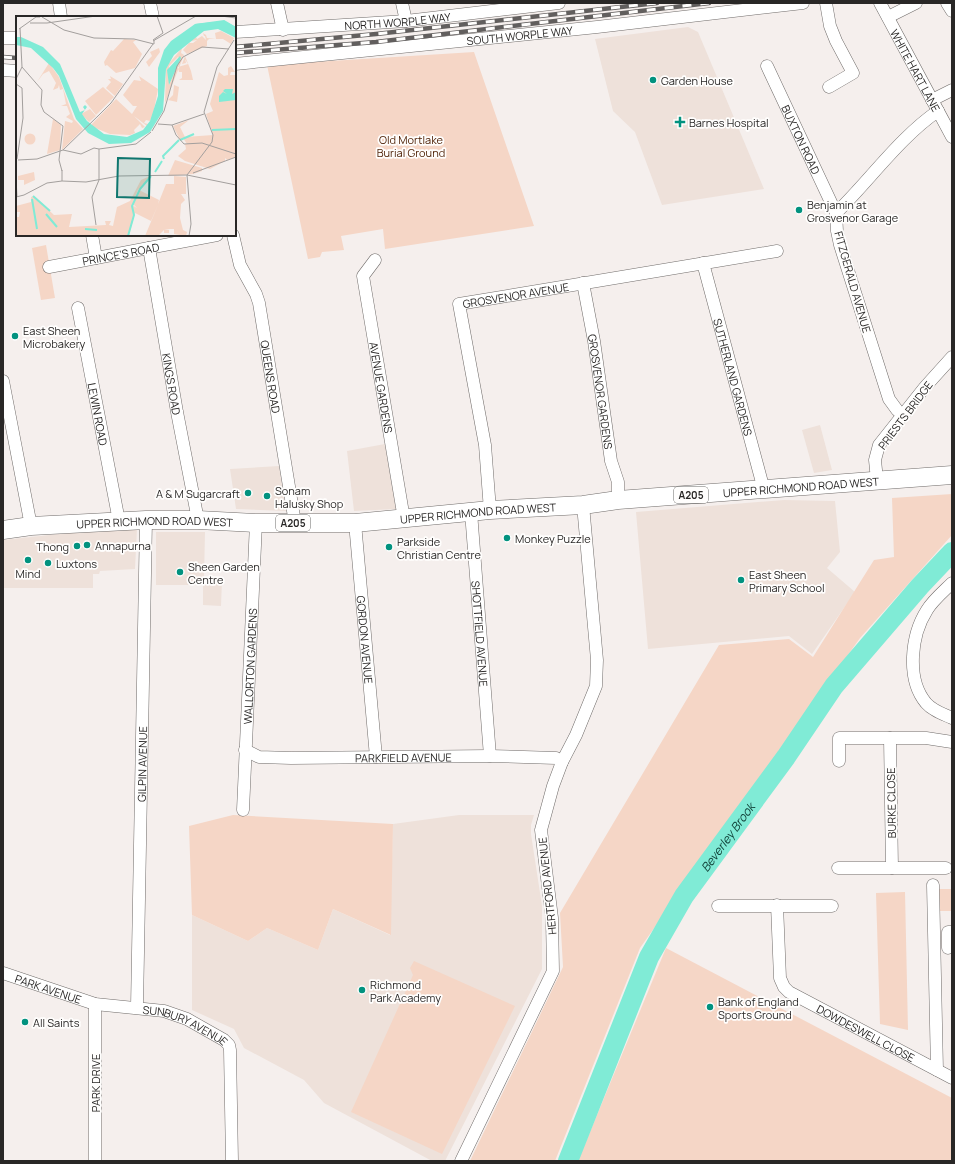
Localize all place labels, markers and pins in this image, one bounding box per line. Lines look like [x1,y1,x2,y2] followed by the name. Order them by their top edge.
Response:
[661,73,734,88] place label: Garden House
[648,75,658,85] marker: Garden House
[689,115,769,130] place label: Barnes Hospital
[674,116,686,128] marker: Barnes Hospital
[807,197,899,225] place label: Benjamin at Grosvenor Garage
[794,205,804,215] marker: Benjamin at Grosvenor Garage
[23,323,86,351] place label: East Sheen Microbakery
[10,331,20,341] marker: East Sheen Microbakery
[275,483,344,511] place label: Sonam Halusky Shop
[156,486,240,501] place label: A & M Sugarcraft
[243,488,253,498] marker: A & M Sugarcraft
[262,491,272,501] marker: Sonam Halusky Shop
[515,531,591,546] place label: Monkey Puzzle
[502,533,512,543] marker: Monkey Puzzle
[397,534,481,562] place label: Parkside Christian Centre
[95,538,151,553] place label: Annapurna
[36,539,69,554] place label: Thong
[82,540,92,550] marker: Annapurna
[72,541,82,551] marker: Thong
[384,542,394,552] marker: Parkside Christian Centre
[23,555,33,565] marker: Mind
[56,556,97,571] place label: Luxtons
[43,558,53,568] marker: Luxtons
[188,559,260,587] place label: Sheen Garden Centre
[16,566,40,581] place label: Mind
[175,567,185,577] marker: Sheen Garden Centre
[749,567,825,595] place label: East Sheen Primary School
[736,575,746,585] marker: East Sheen Primary School
[370,977,441,1005] place label: Richmond Park Academy
[357,985,367,995] marker: Richmond Park Academy
[718,994,799,1022] place label: Bank of England Sports Ground
[705,1002,715,1012] marker: Bank of England Sports Ground
[33,1015,80,1030] place label: All Saints
[20,1017,30,1027] marker: All Saints

